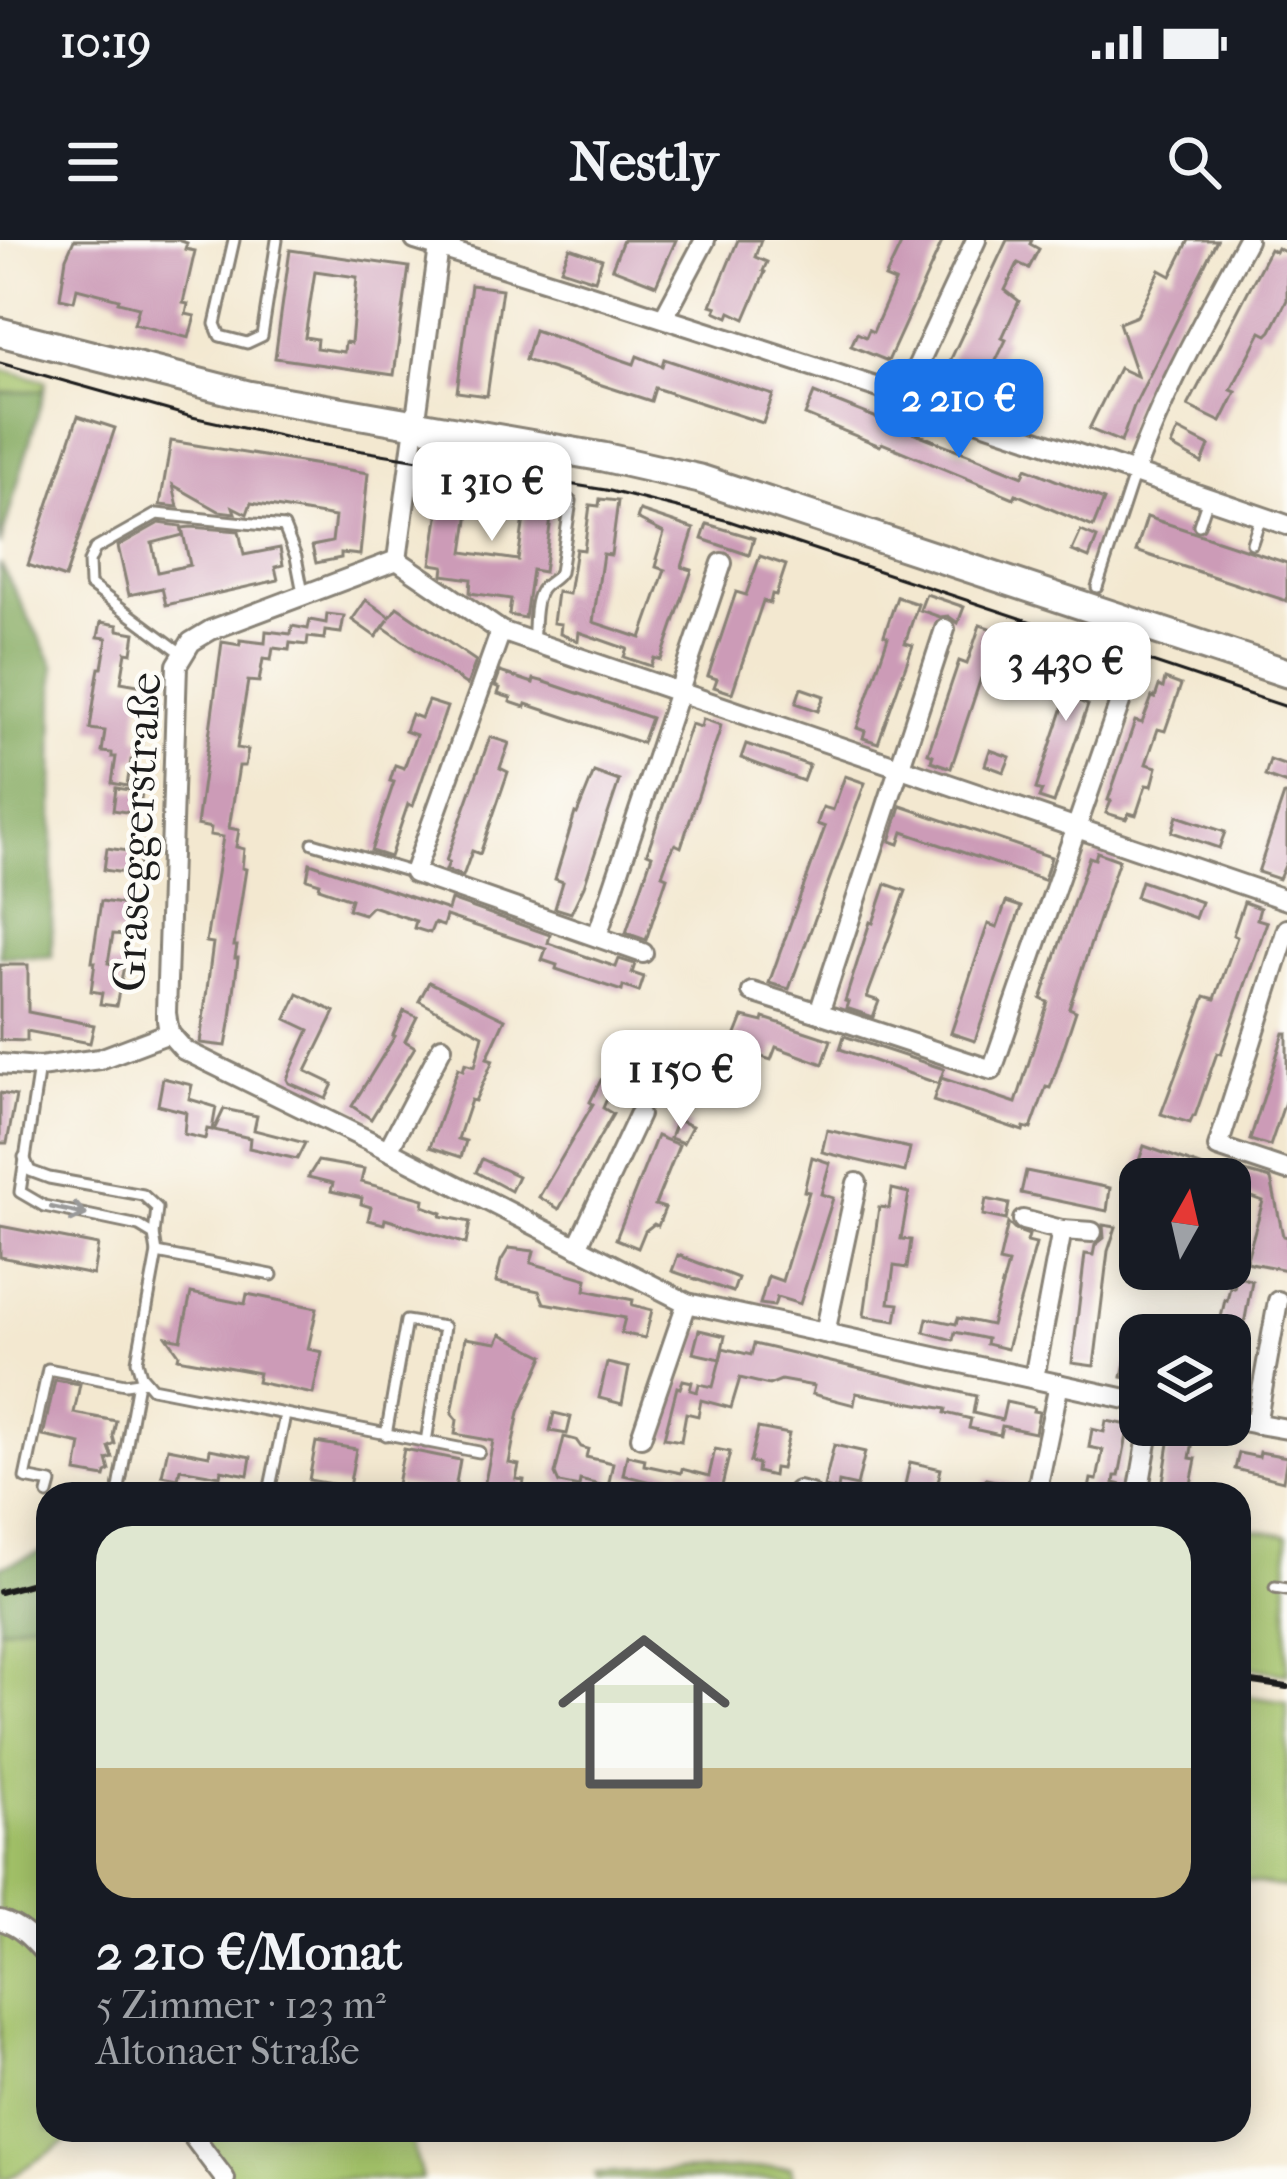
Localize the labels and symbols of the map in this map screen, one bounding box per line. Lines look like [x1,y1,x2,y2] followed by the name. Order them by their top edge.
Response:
[848,359,1070,461] pin: 2 210 €
[381,442,603,544] pin: 1 310 €
[955,622,1177,724] pin: 3 430 €
[103,671,172,993] street label: Graseggerstraße
[570,1030,792,1132] pin: 1 150 €
[1119,1158,1251,1290] north arrow
[48,1201,87,1223] one-way arrow

